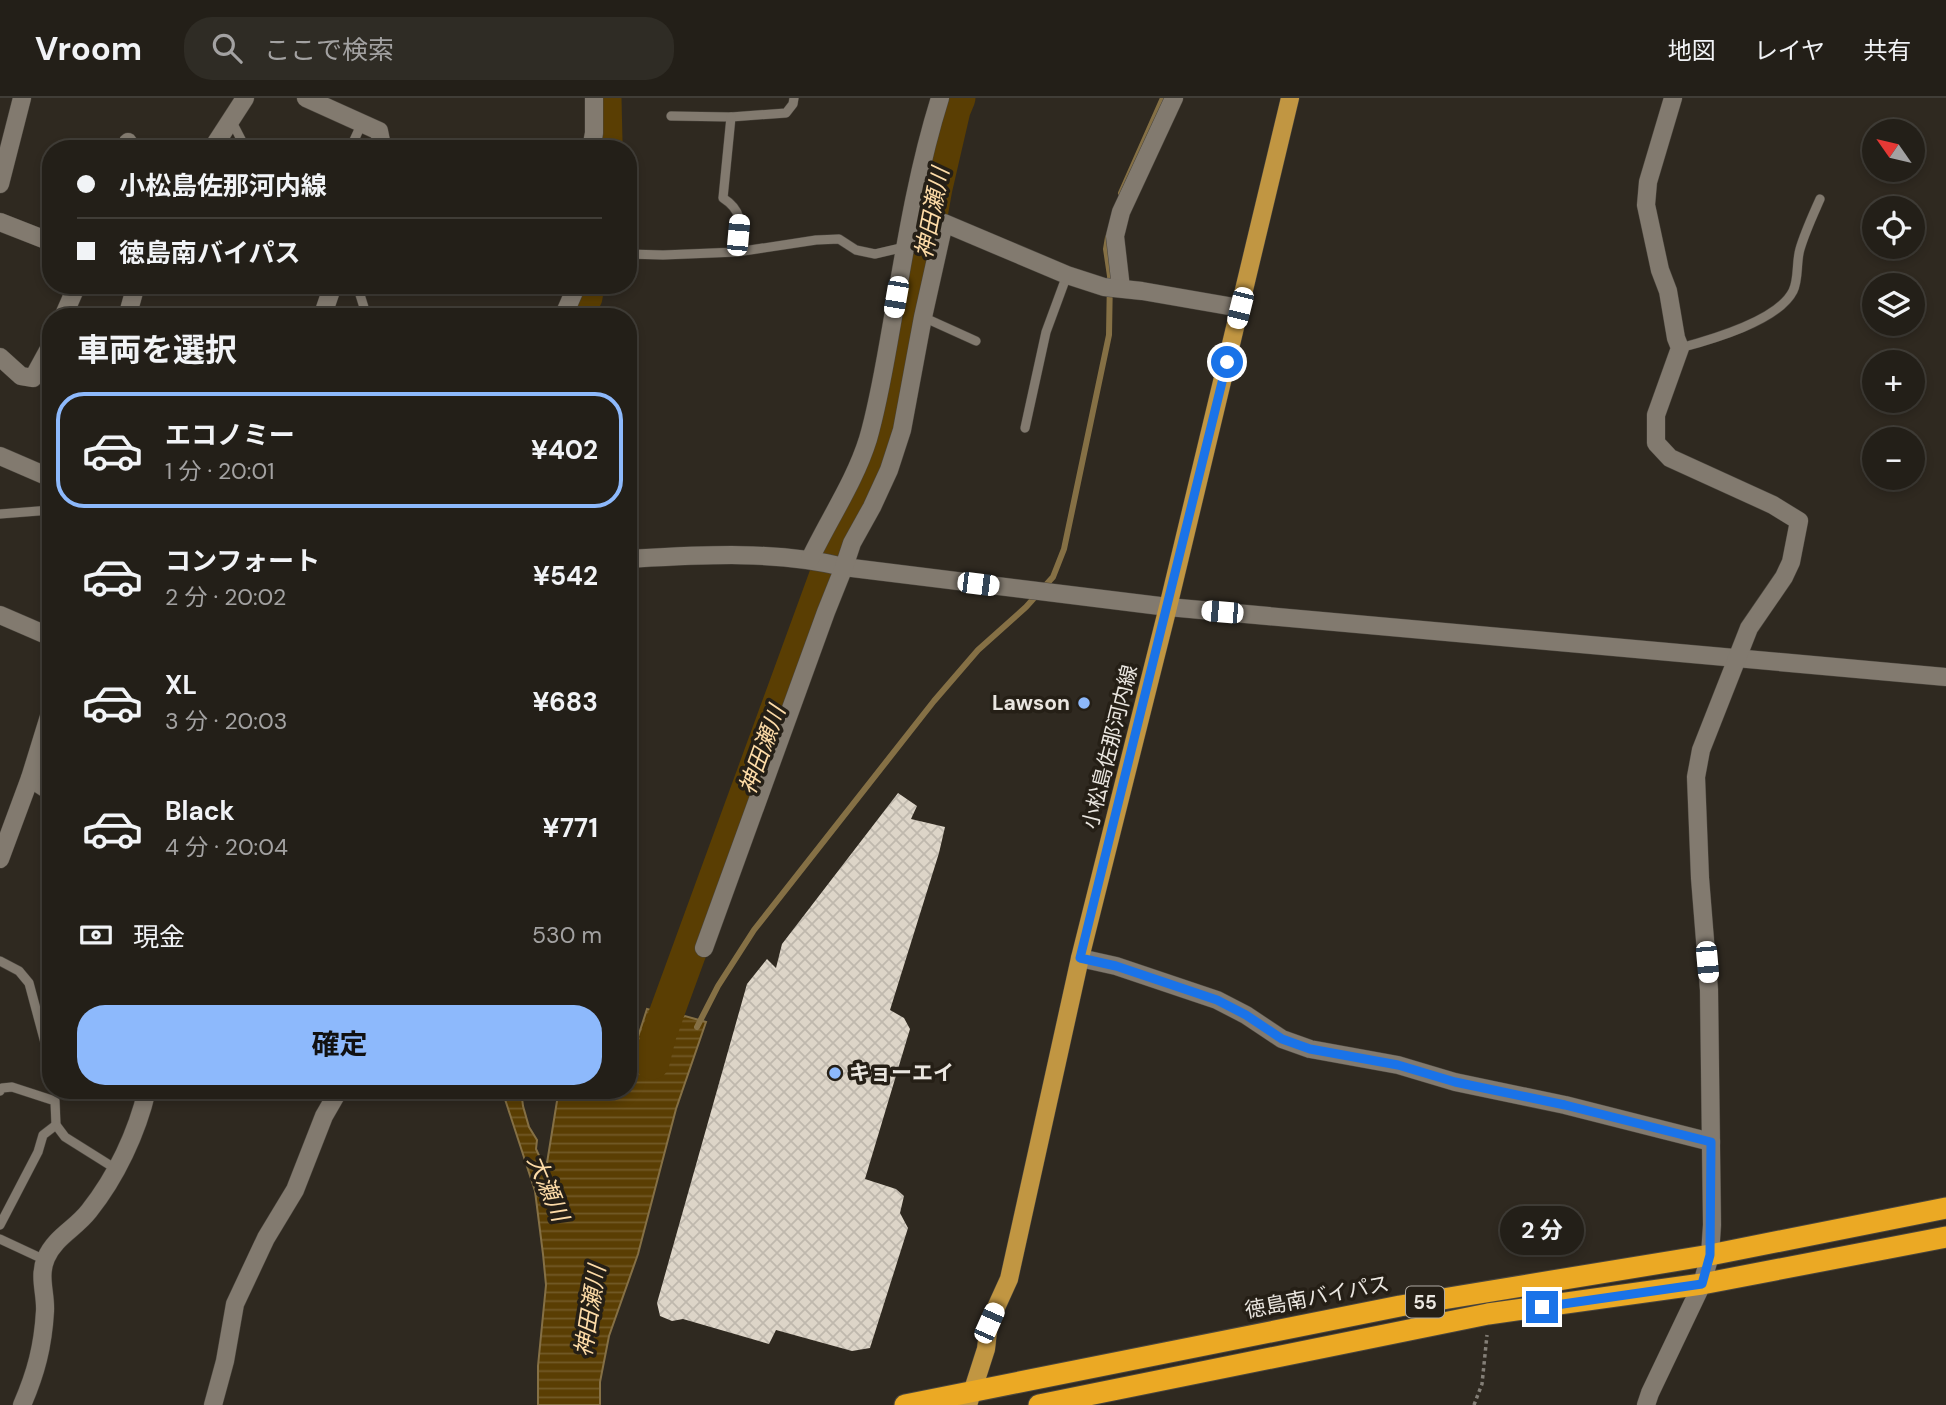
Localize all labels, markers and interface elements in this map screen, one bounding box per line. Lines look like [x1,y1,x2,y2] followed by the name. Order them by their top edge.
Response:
[184,17,674,80] search box
[35,27,142,70] text: Vroom
[208,29,246,67] icon: search
[264,33,394,67] text: ここで検索
[1668,35,1716,66] text: 地図
[1754,35,1825,66] text: レイヤ
[1863,35,1911,66] text: 共有
[1862,119,1925,182] north arrow
[1862,119,1925,490] map controls
[908,162,956,261] water label: 神田瀬川
[119,169,327,203] text: 小松島佐那河内線
[1862,196,1925,259] button: locate
[726,213,751,257] car
[119,236,300,270] text: 徳島南バイパス
[1862,273,1925,336] button: layers
[883,274,910,320] car
[1225,285,1256,331] car
[77,329,237,371] text: 車両を選択
[1211,346,1243,378] route start
[1862,350,1925,413] button: +
[165,418,295,452] text: エコノミー
[81,419,144,482] icon: car
[1862,427,1925,490] button: −
[531,433,598,467] text: ¥402
[165,456,274,486] text: 1 分 · 20:01
[165,544,320,578] text: コンフォート
[81,545,144,608] icon: car
[533,559,598,593] text: ¥542
[956,571,1001,597] car
[165,582,286,612] text: 2 分 · 20:02
[1201,600,1244,624] car
[1076,662,1144,832] street label: 小松島佐那河内線
[165,668,197,702] text: XL
[81,671,144,734] icon: car
[532,685,598,719] text: ¥683
[992,689,1070,717] place label: Lawson
[1076,695,1092,711] marker: Lawson
[732,699,793,798] water label: 神田瀬川
[165,706,287,736] text: 3 分 · 20:03
[165,794,235,828] text: Black
[81,797,144,860] icon: car
[543,811,598,845] text: ¥771
[165,832,288,862] text: 4 分 · 20:04
[77,916,115,954] icon: cash
[133,920,185,954] text: 現金
[532,920,602,950] text: 530 m
[1695,940,1720,984] car
[77,1005,602,1085] button: 確定
[849,1059,954,1087] place label: キョーエイ
[827,1065,843,1081] marker: キョーエイ
[521,1150,576,1228] water label: 大瀬川
[1500,1206,1584,1254] callout: 2 分
[1521,1215,1563,1245] text: 2 分
[568,1260,612,1359] water label: 神田瀬川
[1242,1269,1392,1325] street label: 徳島南バイパス
[1406,1286,1444,1318] road number: 55
[1526,1291,1558,1323] route end
[971,1300,1008,1346] car

